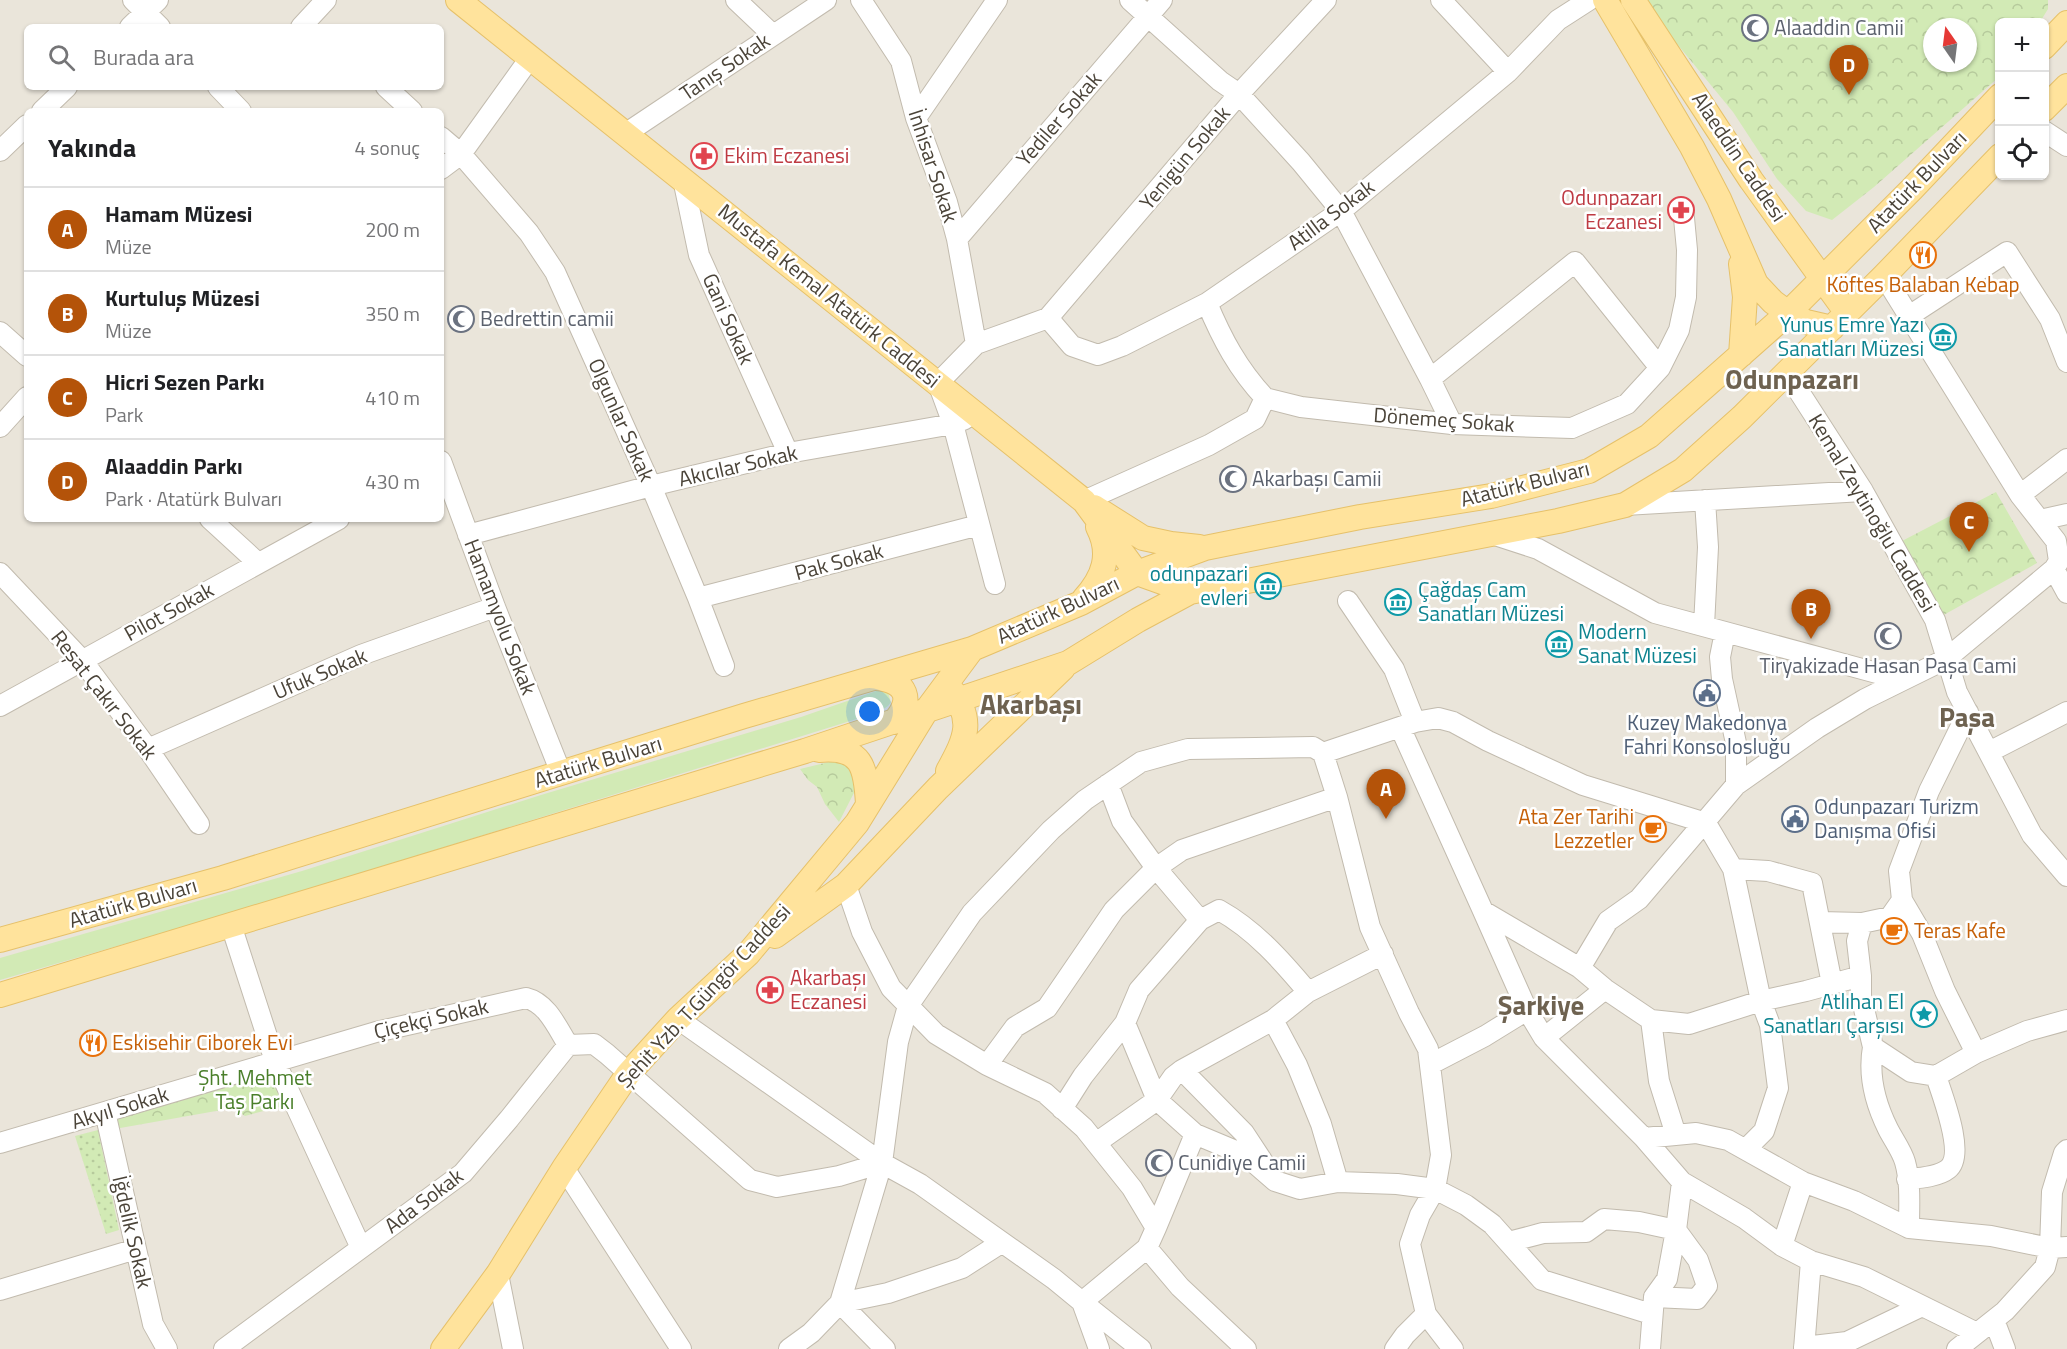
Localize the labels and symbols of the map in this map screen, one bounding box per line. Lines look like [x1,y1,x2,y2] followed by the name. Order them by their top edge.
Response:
[1774,11,1904,43] place label: Alaaddin Camii
[1740,13,1770,43] mosque icon: Alaaddin Camii
[1923,18,1977,72] north arrow
[673,24,776,108] street label: Tanış Sokak
[1830,46,1868,95] pin: D
[1008,64,1109,173] street label: Yediler Sokak
[1685,85,1795,228] street label: Alaeddin Caddesi
[1131,98,1237,216] street label: Yenigün Sokak
[901,105,967,227] street label: İnhisar Sokak
[1859,123,1974,240] street label: Atatürk Bulvarı
[724,139,849,171] place label: Ekim Eczanesi
[689,141,719,171] pharmacy icon: Ekim Eczanesi
[1280,171,1381,258] street label: Atilla Sokak
[1561,181,1662,237] place label: Odunpazarı Eczanesi
[712,195,948,395] street label: Mustafa Kemal Atatürk Caddesi
[1666,195,1696,225] pharmacy icon: Odunpazarı Eczanesi
[1908,240,1938,270] restaurant icon: Köftes Balaban Kebap
[695,268,763,369] street label: Gani Sokak
[1826,268,2020,300] place label: Köftes Balaban Kebap
[480,302,614,334] place label: Bedrettin camii
[446,304,476,334] mosque icon: Bedrettin camii
[1778,308,1924,364] place label: Yunus Emre Yazı Sanatları Müzesi
[1928,322,1958,352] museum icon: Yunus Emre Yazı Sanatları Müzesi
[580,353,663,487] street label: Olgunlar Sokak
[1725,358,1859,399] district label: Odunpazarı
[1372,398,1516,440] street label: Dönemeç Sokak
[1801,407,1945,618] street label: Kemal Zeytinoğlu Caddesi
[675,436,800,494] street label: Akıcılar Sokak
[1457,452,1593,515] street label: Atatürk Bulvarı
[1252,462,1382,494] place label: Akarbaşı Camii
[1218,464,1248,494] mosque icon: Akarbaşı Camii
[1950,502,1988,552] pin: C
[456,534,545,699] street label: Hamamyolu Sokak
[791,534,887,588] street label: Pak Sokak
[1150,557,1248,613] place label: odunpazari evleri
[991,567,1124,651] street label: Atatürk Bulvarı
[1253,571,1283,601] museum icon: odunpazari evleri
[118,573,219,649] street label: Pilot Sokak
[1418,573,1564,629] place label: Çağdaş Cam Sanatları Müzesi
[1383,587,1413,617] museum icon: Çağdaş Cam Sanatları Müzesi
[1792,590,1830,639] pin: B
[1578,615,1697,671] place label: Modern Sanat Müzesi
[1873,621,1903,651] mosque icon: Tiryakizade Hasan Paşa Cami
[44,623,166,766] street label: Reşat Çakır Sokak
[1544,629,1574,659] museum icon: Modern Sanat Müzesi
[268,639,372,707] street label: Ufuk Sokak
[1759,649,2017,681] place label: Tiryakizade Hasan Paşa Cami
[1692,678,1722,708] public building icon: Kuzey Makedonya Fahri Konsolosluğu
[980,683,1082,724] district label: Akarbaşı
[1939,696,1995,737] district label: Paşa
[855,697,884,726] your location
[1623,706,1791,762] place label: Kuzey Makedonya Fahri Konsolosluğu
[530,726,665,796] street label: Atatürk Bulvarı
[1366,770,1406,819] pin: A
[1814,790,1979,846] place label: Odunpazarı Turizm Danışma Ofisi
[1518,800,1634,856] place label: Ata Zer Tarihi Lezzetler
[1780,804,1810,834] public building icon: Odunpazarı Turizm Danışma Ofisi
[1638,814,1668,844] cafe icon: Ata Zer Tarihi Lezzetler
[65,868,200,936] street label: Atatürk Bulvarı
[609,896,798,1095] street label: Şehit Yzb. T.Güngör Caddesi
[1914,914,2006,946] place label: Teras Kafe
[1879,916,1909,946] cafe icon: Teras Kafe
[790,961,867,1017] place label: Akarbaşı Eczanesi
[755,975,785,1005] pharmacy icon: Akarbaşı Eczanesi
[1498,984,1584,1025] district label: Şarkiye
[1763,985,1904,1041] place label: Atlıhan El Sanatları Çarşısı
[370,989,491,1047] street label: Çiçekçi Sokak
[1909,999,1939,1029] place icon: Atlıhan El Sanatları Çarşısı
[112,1026,293,1058] place label: Eskisehir Ciborek Evi
[78,1028,108,1058] restaurant icon: Eskisehir Ciborek Evi
[198,1061,313,1117] park label: Şht. Mehmet Taş Parkı
[67,1077,172,1137] street label: Akyıl Sokak
[1178,1146,1306,1178] place label: Cunidiye Camii
[1144,1148,1174,1178] mosque icon: Cunidiye Camii
[377,1160,470,1241] street label: Ada Sokak
[104,1172,161,1291] street label: İğdelik Sokak

